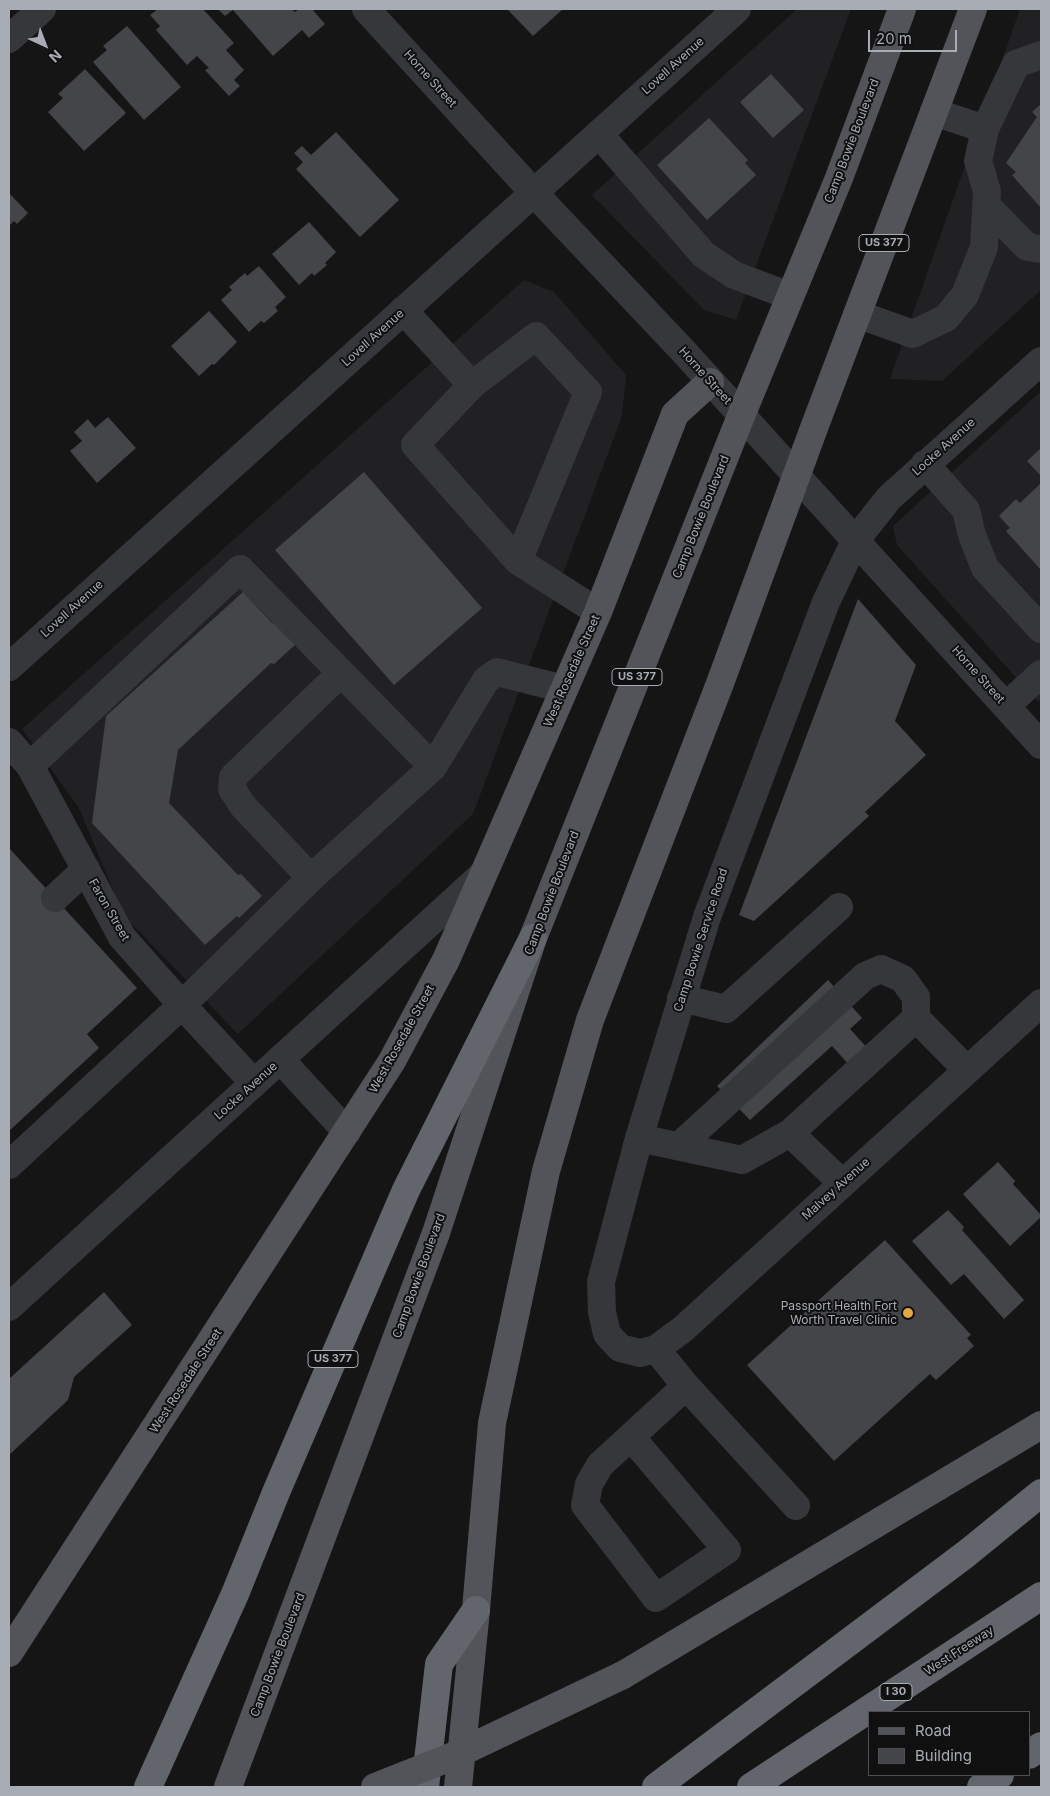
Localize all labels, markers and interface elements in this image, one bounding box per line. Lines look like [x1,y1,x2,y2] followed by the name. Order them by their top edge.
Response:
[20,20,70,70] north arrow
[870,20,959,52] scale bar
[876,29,912,48] text: 20 m
[639,34,707,98] street label: Lovell Avenue
[46,46,65,66] text: N
[401,47,459,111] street label: Horne Street
[822,77,882,205] street label: Camp Bowie Boulevard
[859,234,909,252] road number: US 377
[339,306,407,370] street label: Lovell Avenue
[676,344,734,408] street label: Horne Street
[910,415,978,479] street label: Locke Avenue
[670,453,732,581] street label: Camp Bowie Boulevard
[38,577,106,641] street label: Lovell Avenue
[541,613,603,729] street label: West Rosedale Street
[949,643,1007,707] street label: Horne Street
[612,669,662,686] road number: US 377
[522,829,582,957] street label: Camp Bowie Boulevard
[671,866,731,1014] street label: Camp Bowie Service Road
[85,876,133,944] street label: Faron Street
[366,983,438,1095] street label: West Rosedale Street
[212,1059,280,1123] street label: Locke Avenue
[799,1155,873,1223] street label: Malvey Avenue
[390,1212,448,1340] street label: Camp Bowie Boulevard
[781,1299,897,1327] place label: Passport Health Fort Worth Travel Clinic
[901,1306,915,1320] marker: Passport Health Fort Worth Travel Clinic
[147,1326,225,1436] street label: West Rosedale Street
[308,1350,358,1368] road number: US 377
[248,1591,308,1719] street label: Camp Bowie Boulevard
[922,1623,996,1679] street label: West Freeway
[880,1684,912,1700] road number: I 30
[868,1711,1030,1776] legend
[915,1721,951,1740] text: Road
[915,1746,972,1765] text: Building

